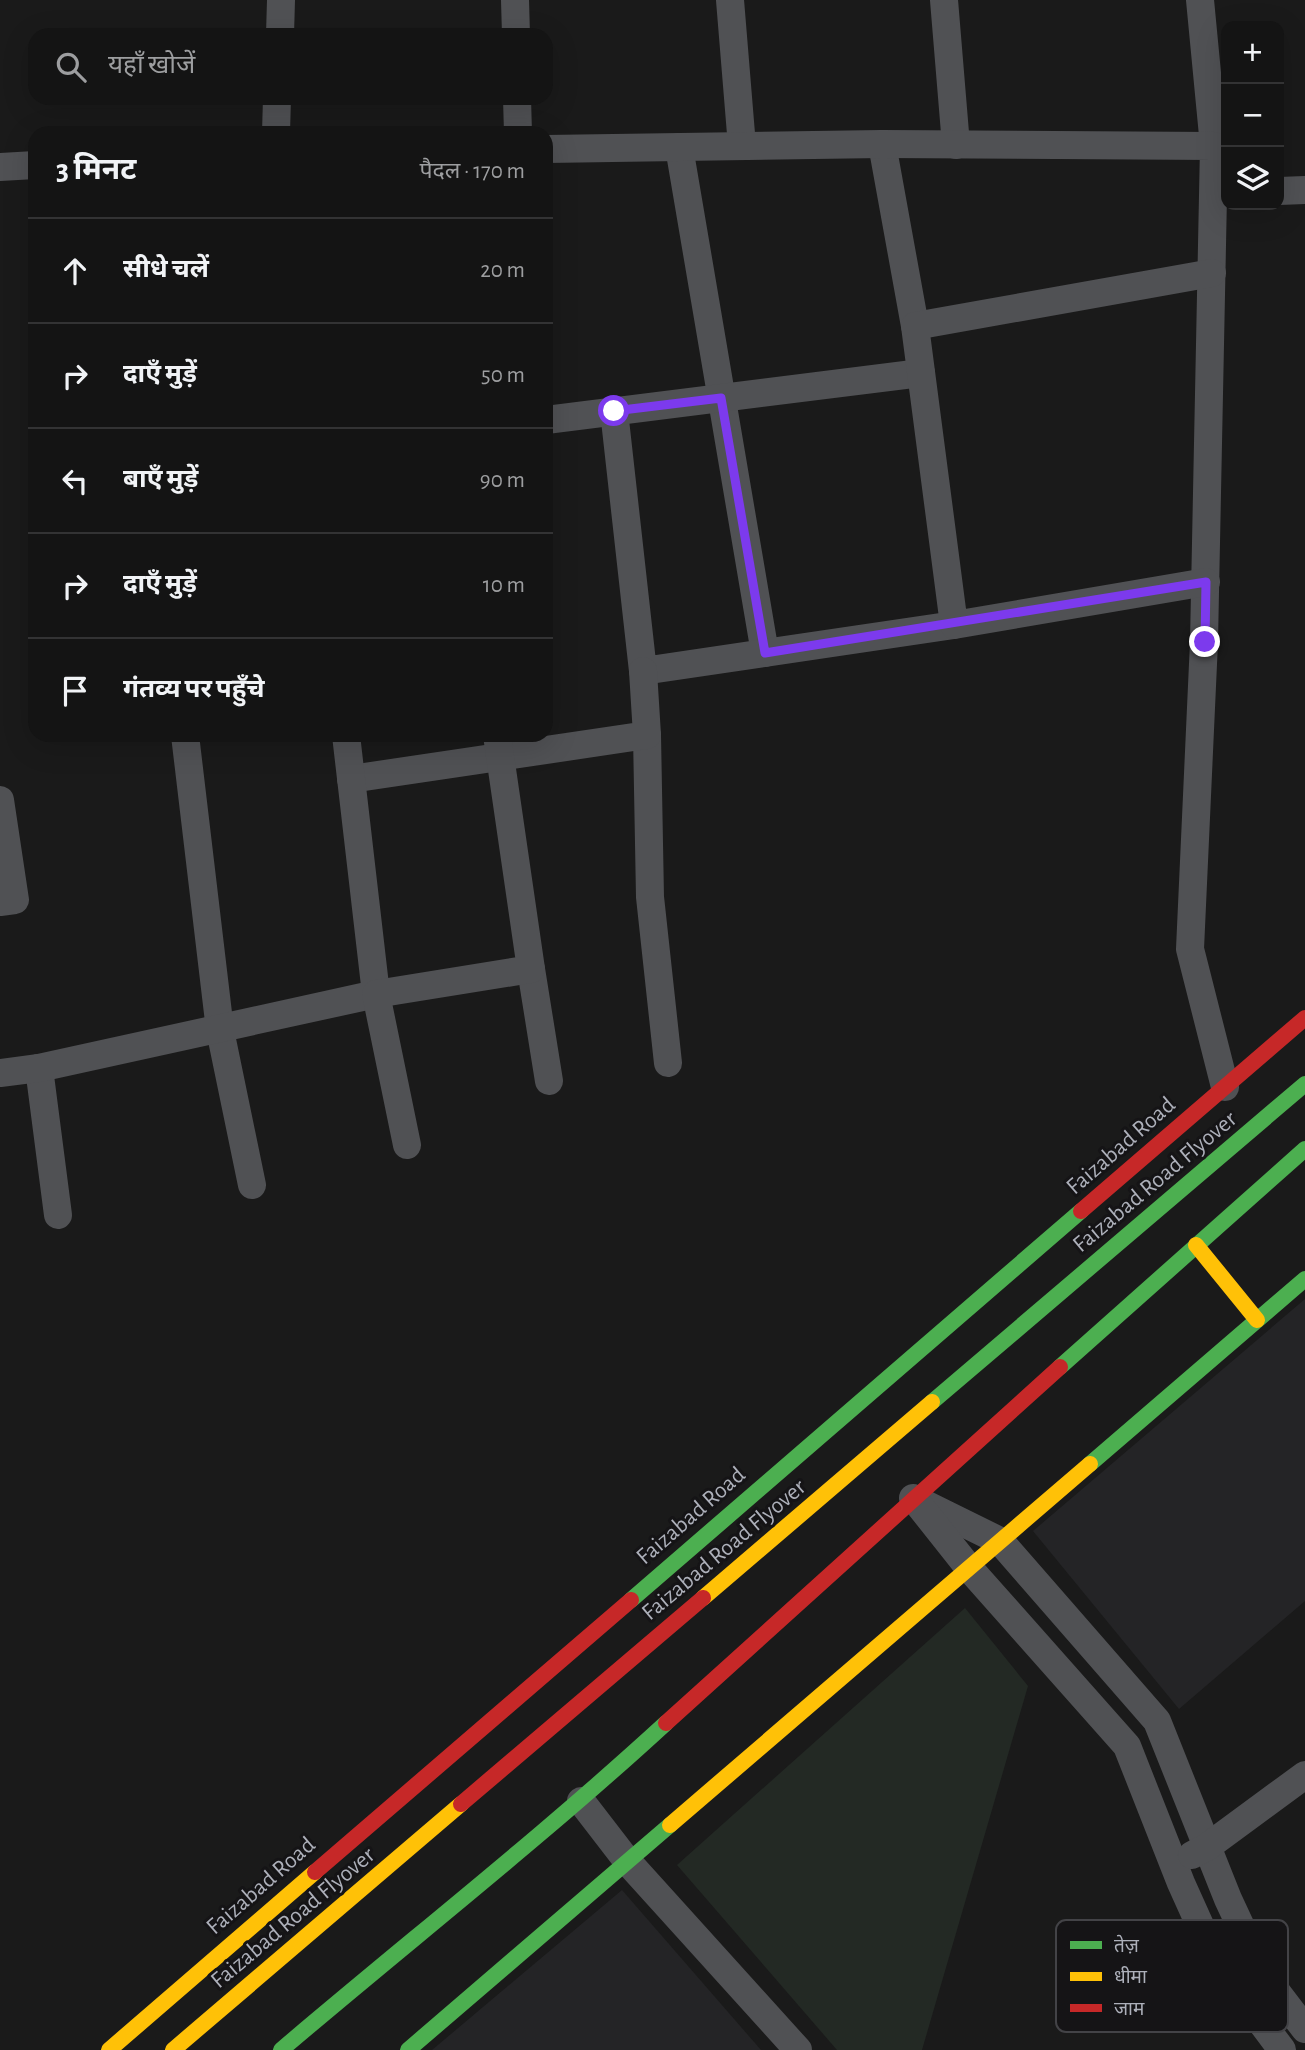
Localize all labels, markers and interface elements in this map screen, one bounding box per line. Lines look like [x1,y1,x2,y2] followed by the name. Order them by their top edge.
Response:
[1221,21,1284,210] map controls
[1221,21,1284,84] button: +
[28,28,553,105] search box
[52,48,90,86] icon: search
[108,52,195,78] text: यहाँ खोजें
[1221,84,1284,147] button: −
[1221,147,1284,210] button: layers
[56,155,136,185] text: 3 मिनट
[419,160,525,183] text: पैदल · 170 m
[56,252,94,290] icon: ahead
[123,256,209,282] text: सीधे चलें
[480,259,525,282] text: 20 m
[56,357,94,395] icon: right
[123,361,197,387] text: दाएँ मुड़ें
[481,364,525,387] text: 50 m
[598,395,629,426] route start
[56,462,94,500] icon: left
[123,466,198,492] text: बाएँ मुड़ें
[480,469,525,492] text: 90 m
[56,567,94,605] icon: right
[123,571,197,597] text: दाएँ मुड़ें
[483,574,525,597] text: 10 m
[1189,626,1220,657] route end
[56,672,94,710] icon: arrive
[123,676,265,702] text: गंतव्य पर पहुँचे
[1062,1093,1180,1199] street label: Faizabad Road
[1069,1107,1242,1257] street label: Faizabad Road Flyover
[632,1463,750,1569] street label: Faizabad Road
[638,1475,811,1625] street label: Faizabad Road Flyover
[202,1833,320,1939] street label: Faizabad Road
[207,1843,380,1993] street label: Faizabad Road Flyover
[1056,1920,1288,2032] legend
[1114,1934,1140,1956] text: तेज़
[1114,1966,1148,1987] text: धीमा
[1114,2000,1145,2019] text: जाम

